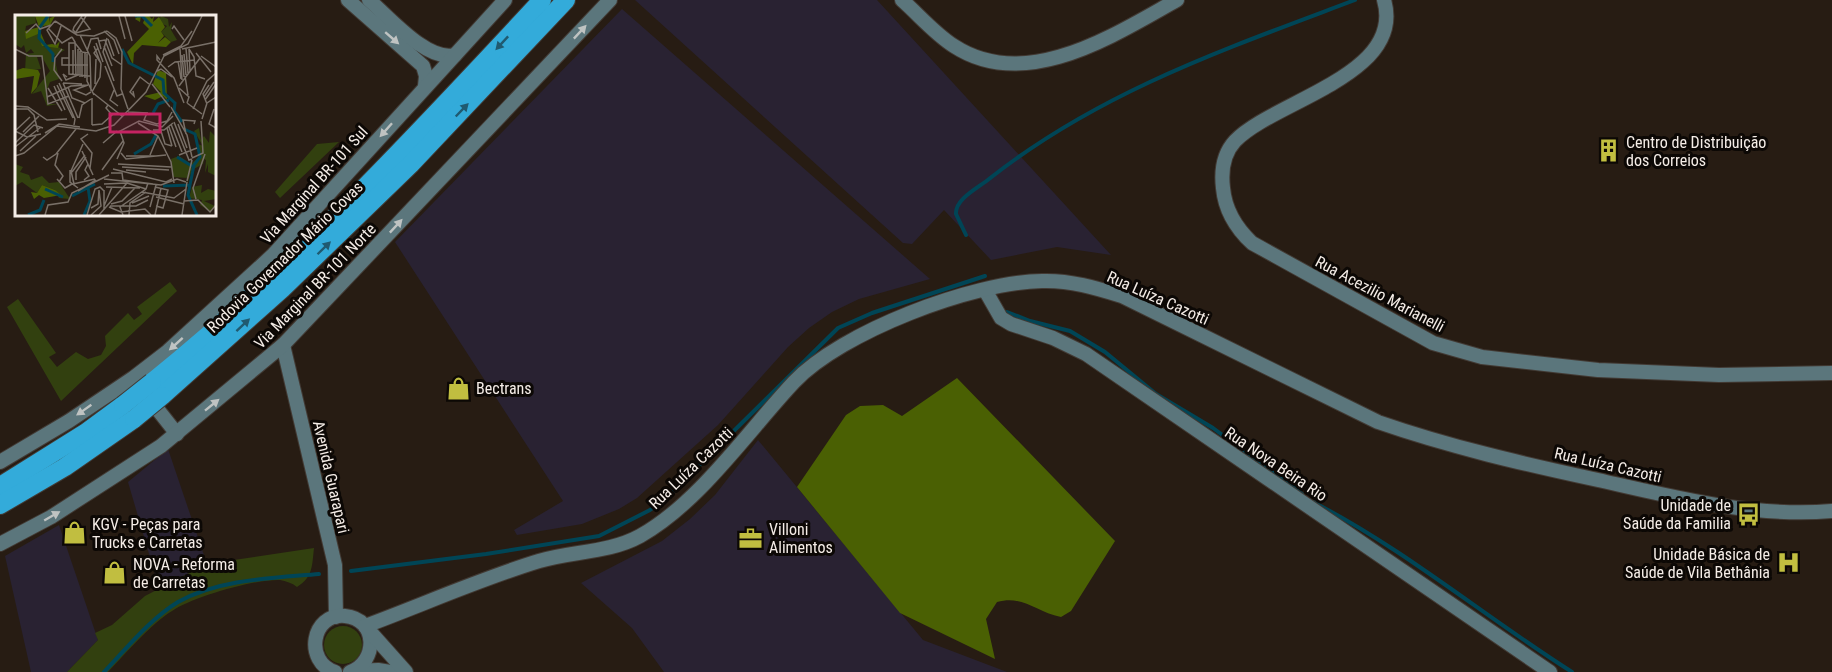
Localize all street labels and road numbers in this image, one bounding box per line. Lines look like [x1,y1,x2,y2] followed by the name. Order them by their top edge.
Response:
[256,123,372,247] street label: Via Marginal BR-101 Sul
[203,177,367,337] street label: Rodovia Governador Mário Covas
[250,219,380,353] street label: Via Marginal BR-101 Norte
[1312,252,1448,336] street label: Rua Acezilio Marianelli
[1104,267,1212,329] street label: Rua Luíza Cazotti
[309,419,353,535] street label: Avenida Guarapari
[645,423,737,513] street label: Rua Luíza Cazotti
[1221,423,1331,505] street label: Rua Nova Beira Rio
[1553,443,1663,487] street label: Rua Luíza Cazotti

